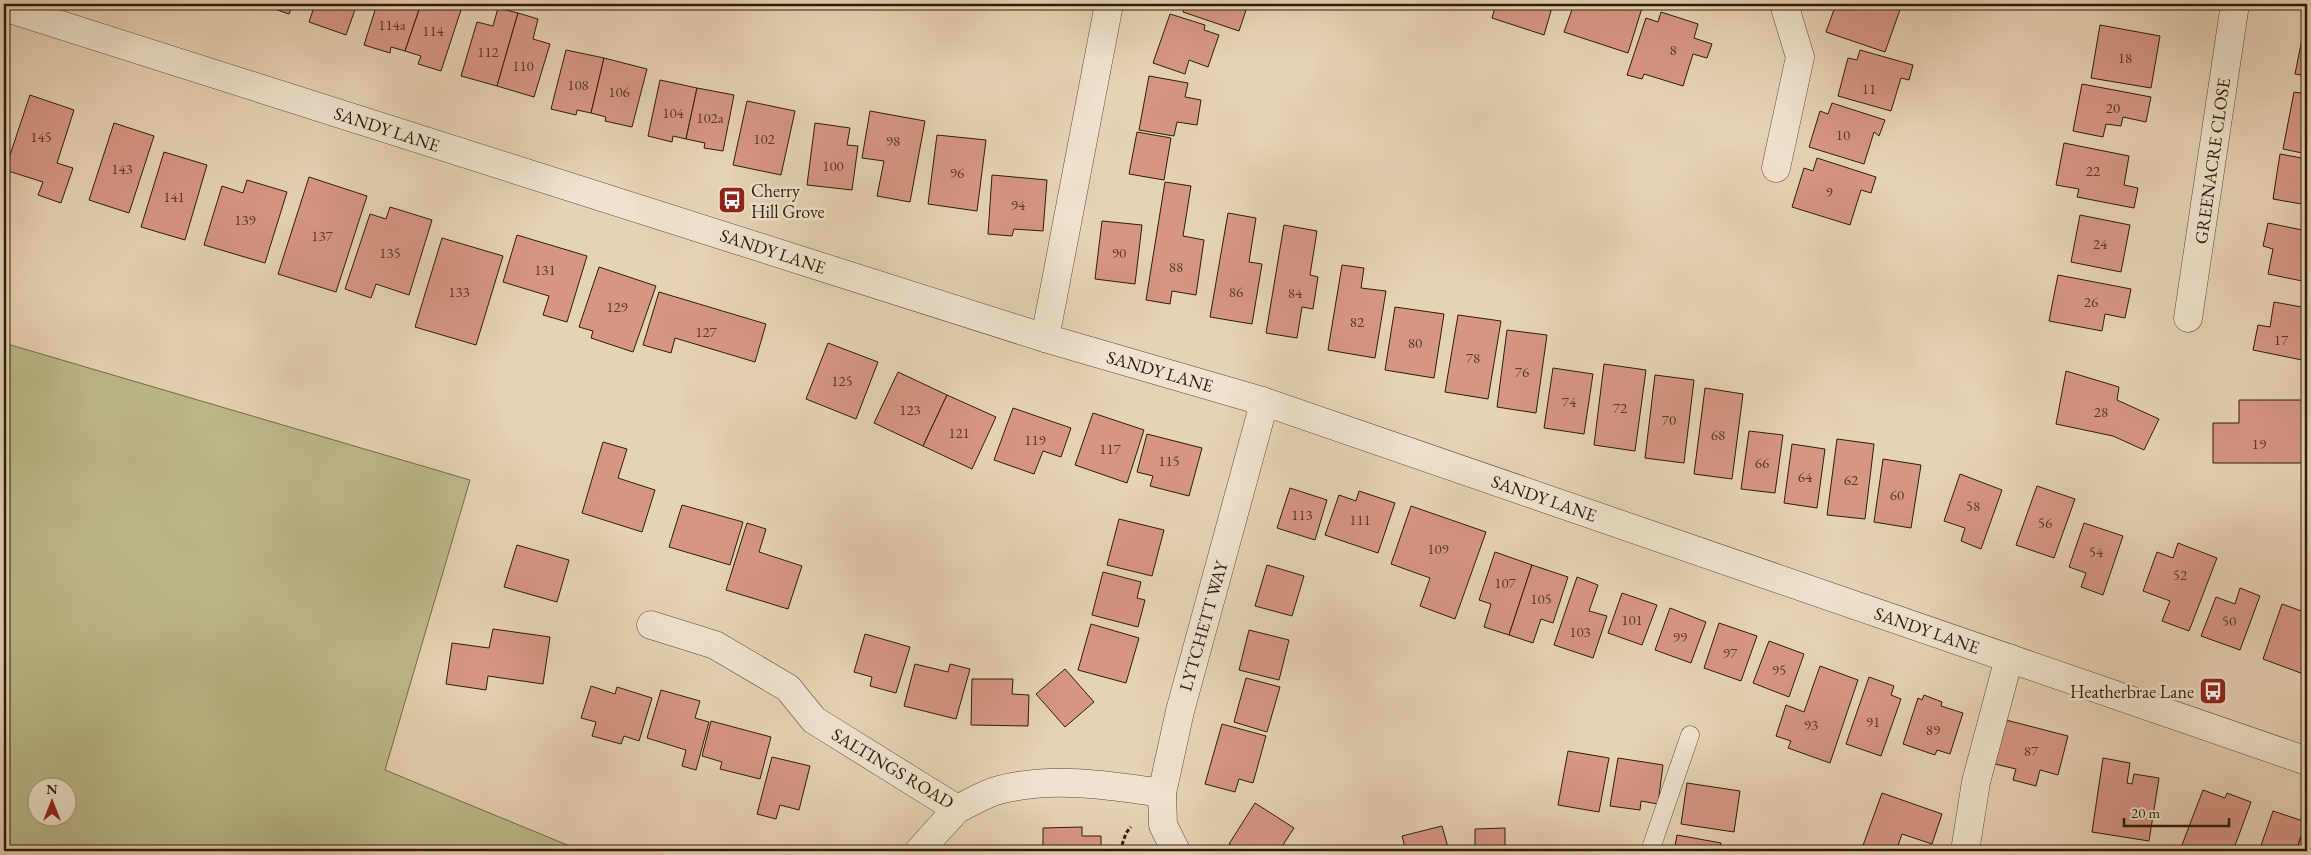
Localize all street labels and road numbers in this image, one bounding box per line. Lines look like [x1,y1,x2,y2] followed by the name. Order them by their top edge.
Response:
[2189,77,2235,245] street label: GREENACRE CLOSE
[331,101,443,157] street label: SANDY LANE
[717,223,829,279] street label: SANDY LANE
[1104,345,1216,397] street label: SANDY LANE
[1488,469,1600,527] street label: SANDY LANE
[1173,557,1233,694] street label: LYTCHETT WAY
[1871,601,1983,659] street label: SANDY LANE
[828,722,958,814] street label: SALTINGS ROAD

